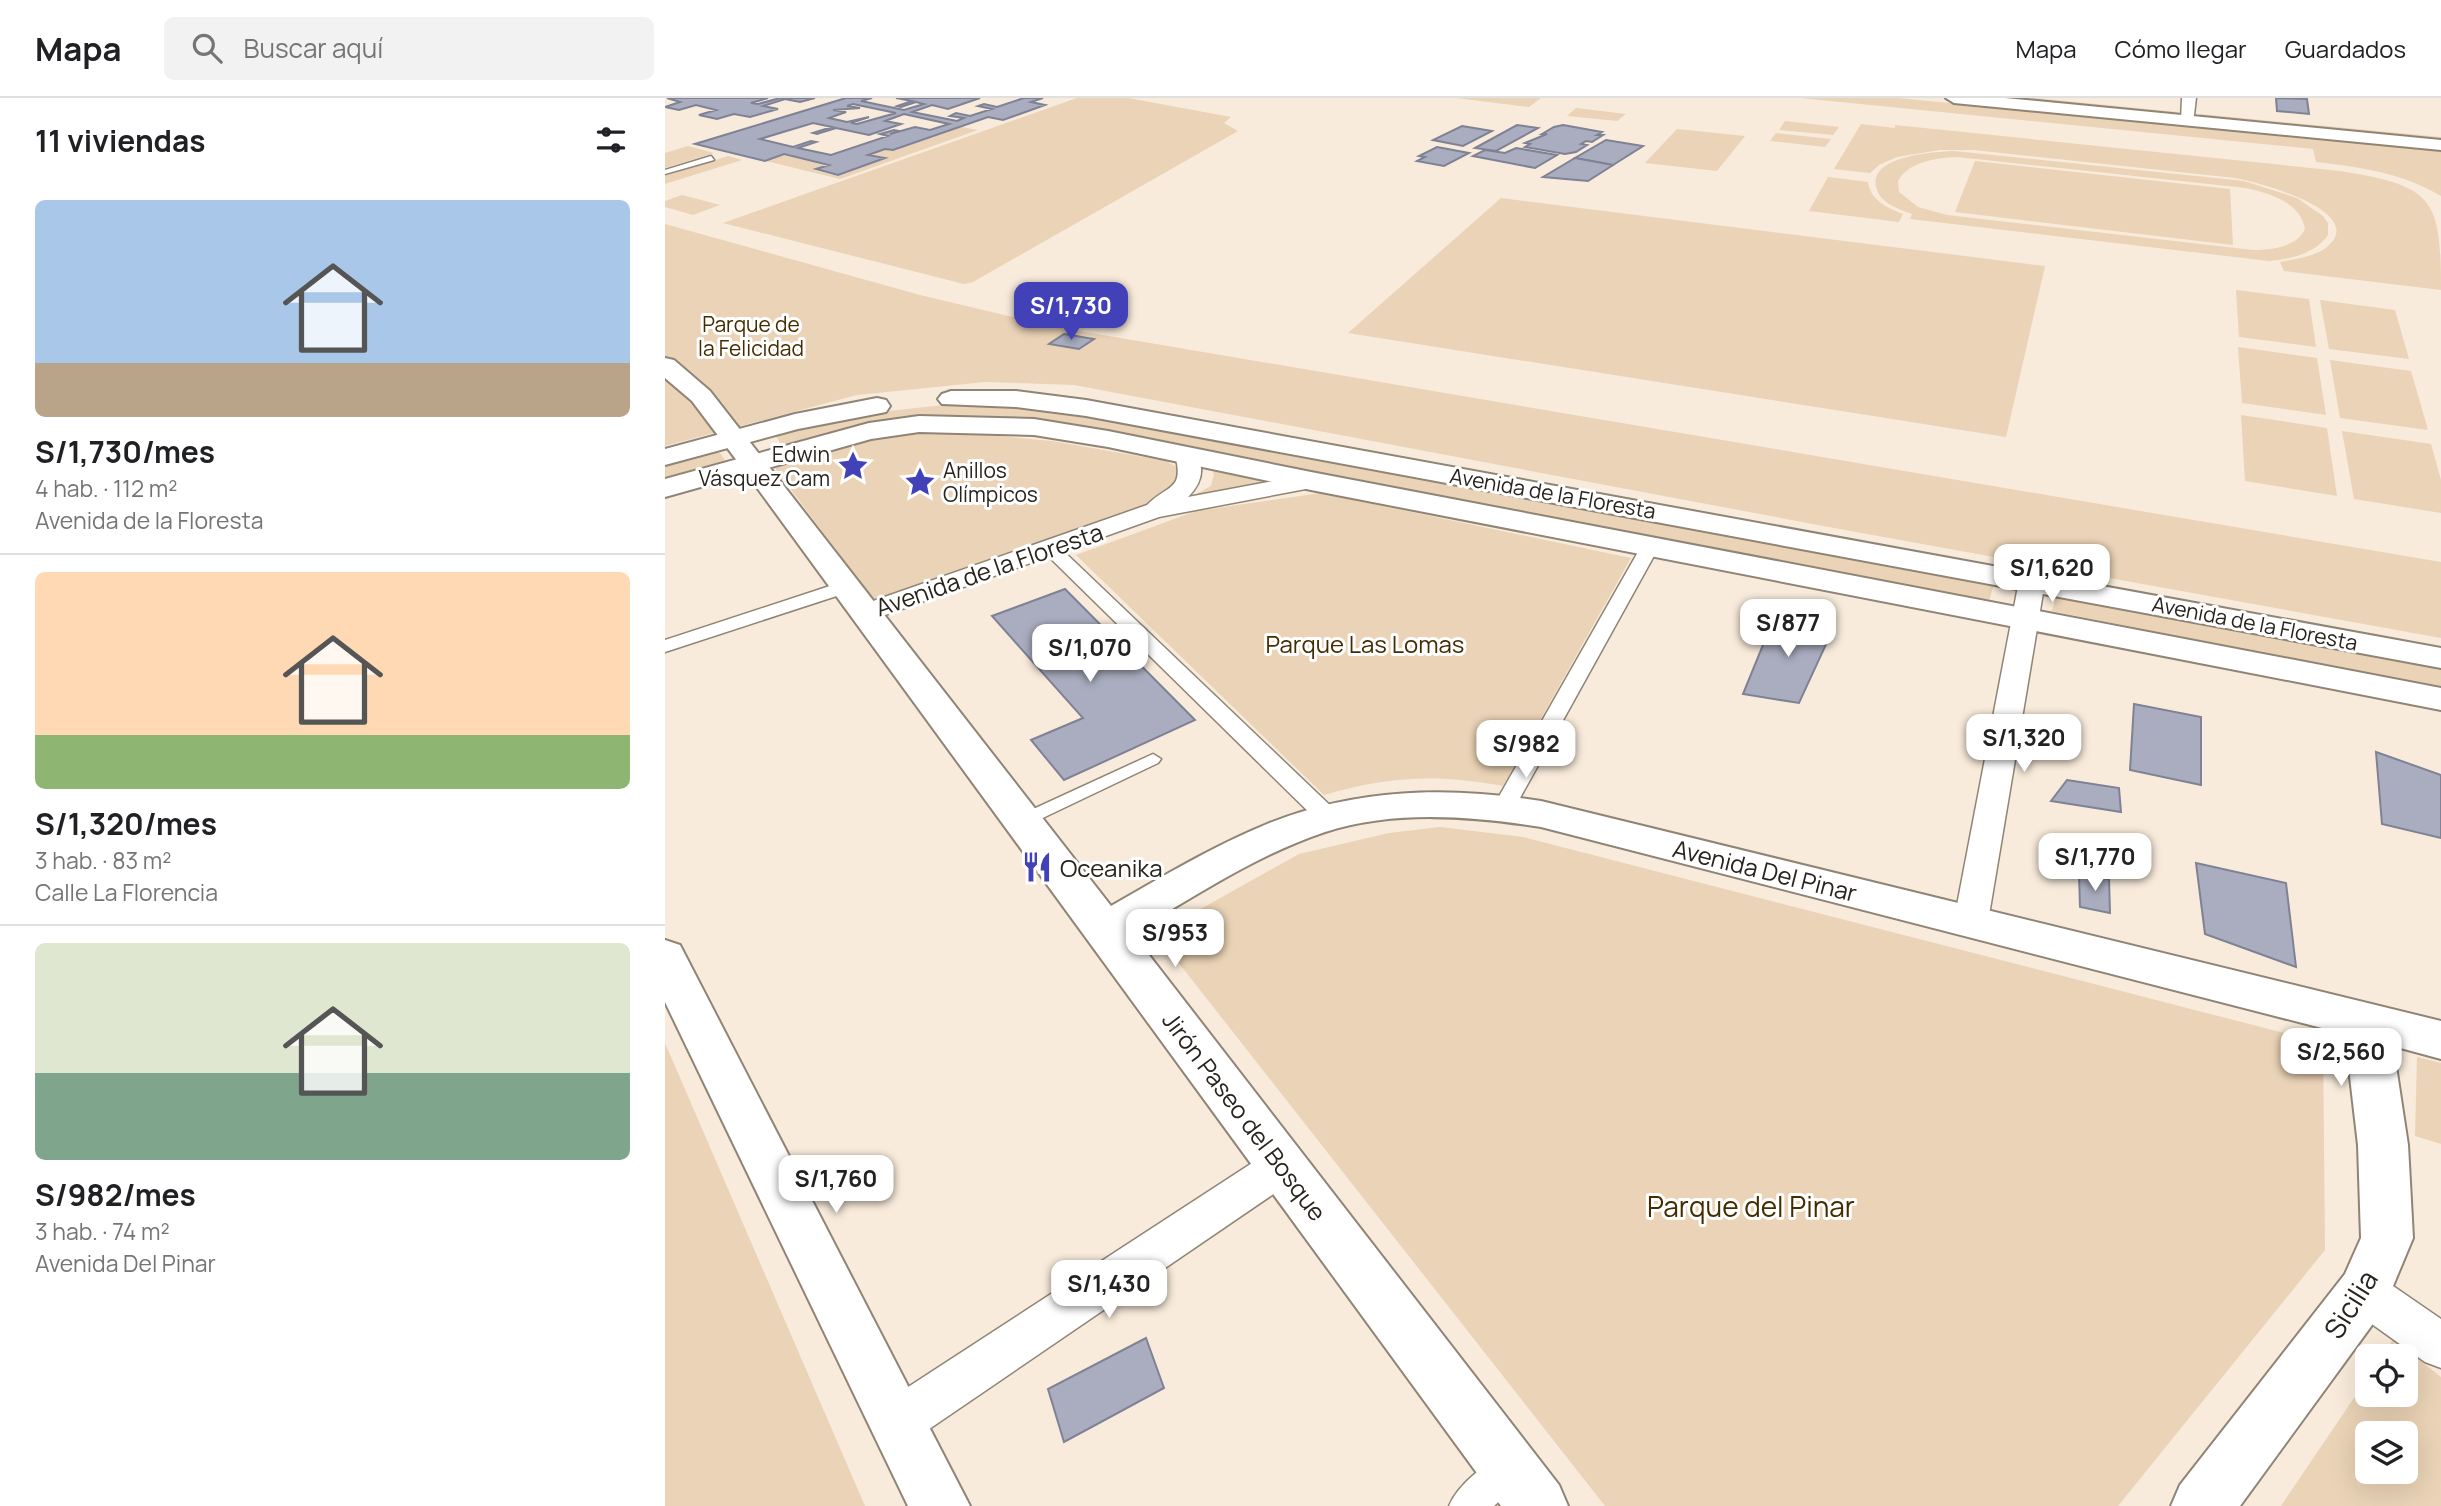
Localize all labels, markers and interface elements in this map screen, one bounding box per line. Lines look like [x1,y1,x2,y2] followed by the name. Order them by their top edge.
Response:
[164,17,654,80] search box
[35,26,122,71] text: Mapa
[188,29,226,67] icon: search
[244,30,383,66] text: Buscar aquí
[2016,32,2077,65] text: Mapa
[2115,32,2247,65] text: Cómo llegar
[2285,32,2406,65] text: Guardados
[35,120,205,161] text: 11 viviendas
[592,121,630,159] icon: filters
[270,245,396,371] icon: home
[1006,282,1136,342] pin: S/1,730
[1030,289,1112,321] text: S/1,730
[698,310,804,362] park label: Parque de la Felicidad
[35,431,215,472] text: S/1,730/mes
[699,440,830,492] place label: Edwin Vásquez Cam
[836,449,870,483] place icon: Edwin Vásquez Cam
[943,456,1038,508] place label: Anillos Olímpicos
[1448,461,1658,525] street label: Avenida de la Floresta
[903,465,937,499] place icon: Anillos Olímpicos
[35,472,177,504] text: 4 hab. · 112 m²
[35,504,264,536] text: Avenida de la Floresta
[871,515,1107,623] street label: Avenida de la Floresta
[1987,545,2117,604] pin: S/1,620
[2010,551,2094,583] text: S/1,620
[2150,589,2360,657] street label: Avenida de la Floresta
[1739,600,1837,659] pin: S/877
[1756,606,1820,638] text: S/877
[270,617,396,743] icon: home
[1025,624,1155,684] pin: S/1,070
[1266,627,1464,660] park label: Parque Las Lomas
[1048,631,1132,663] text: S/1,070
[1959,714,2089,774] pin: S/1,320
[1477,720,1575,780] pin: S/982
[1982,721,2066,753] text: S/1,320
[1492,727,1560,759] text: S/982
[35,803,217,844] text: S/1,320/mes
[1669,831,1861,909] street label: Avenida Del Pinar
[2030,834,2160,893] pin: S/1,770
[2054,840,2136,872] text: S/1,770
[35,844,172,876] text: 3 hab. · 83 m²
[1020,850,1054,884] restaurant icon: Oceanika
[1060,851,1163,884] place label: Oceanika
[35,876,218,908] text: Calle La Florencia
[1126,910,1224,969] pin: S/953
[1142,916,1208,948] text: S/953
[270,988,396,1114] icon: home
[1155,1005,1335,1227] street label: Jirón Paseo del Bosque
[2276,1028,2406,1088] pin: S/2,560
[2297,1035,2385,1067] text: S/2,560
[771,1156,901,1215] pin: S/1,760
[795,1162,877,1194] text: S/1,760
[35,1174,196,1215] text: S/982/mes
[1647,1187,1855,1225] park label: Parque del Pinar
[35,1215,170,1247] text: 3 hab. · 74 m²
[35,1247,216,1279] text: Avenida Del Pinar
[1044,1260,1174,1320] pin: S/1,430
[2314,1263,2386,1345] street label: Sicilia
[1067,1267,1151,1299] text: S/1,430
[2355,1344,2418,1484] map controls
[2355,1344,2418,1407] button: locate
[2355,1421,2418,1484] button: layers

